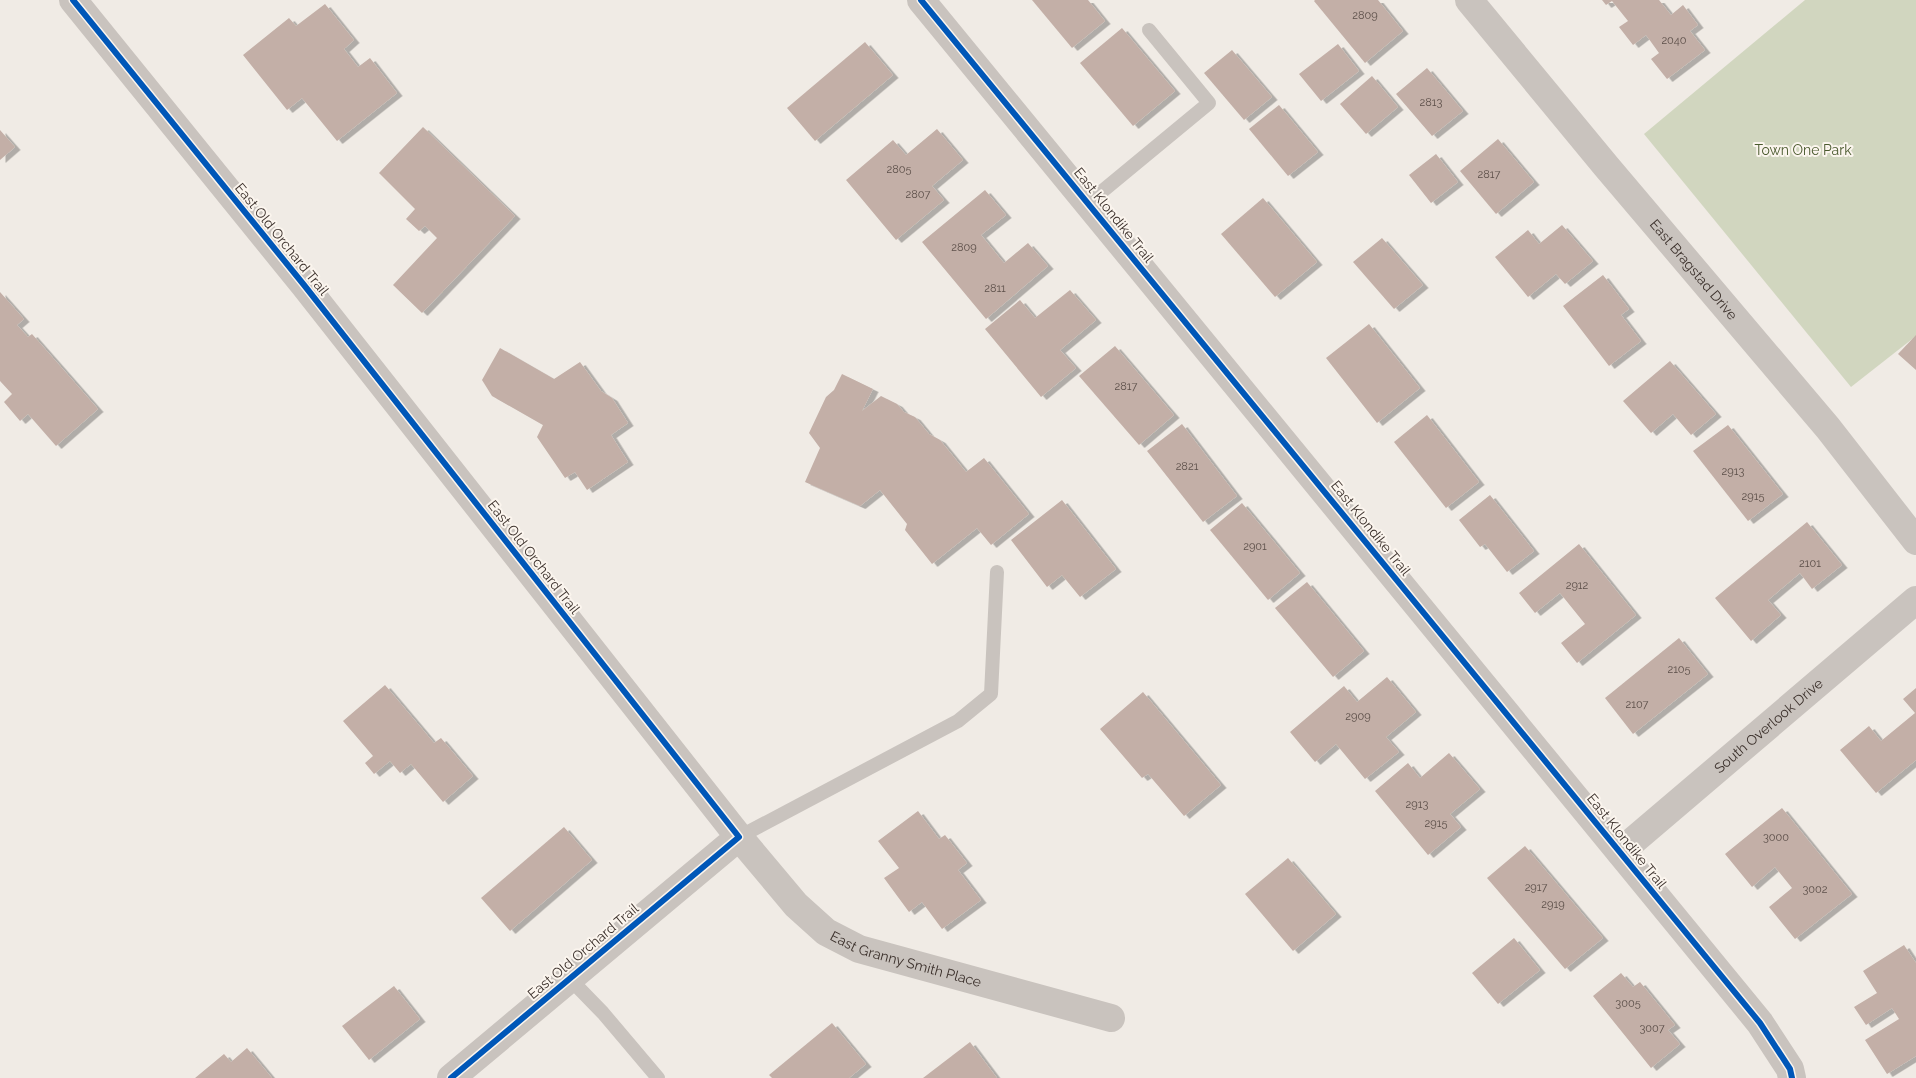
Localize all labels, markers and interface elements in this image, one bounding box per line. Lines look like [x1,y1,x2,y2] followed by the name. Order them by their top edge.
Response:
[1352,9,1378,22] house number: 2809
[1661,34,1687,47] house number: 2040
[1420,96,1443,109] house number: 2813
[1754,142,1852,158] park label: Town One Park
[887,163,911,176] house number: 2805
[1071,164,1157,266] street label: East Klondike Trail
[1478,168,1501,181] house number: 2817
[232,180,332,298] street label: East Old Orchard Trail
[906,188,931,201] house number: 2807
[1647,216,1741,323] street label: East Bragstad Drive
[951,241,977,254] house number: 2809
[984,282,1006,295] house number: 2811
[1115,380,1138,393] house number: 2817
[1176,460,1199,473] house number: 2821
[1722,465,1745,478] house number: 2913
[1328,477,1414,579] street label: East Klondike Trail
[1742,490,1764,503] house number: 2915
[485,497,583,617] street label: East Old Orchard Trail
[1243,540,1267,553] house number: 2901
[1799,557,1821,570] house number: 2101
[1566,579,1589,592] house number: 2912
[1667,663,1691,676] house number: 2105
[1711,675,1826,776] street label: South Overlook Drive
[1626,698,1649,711] house number: 2107
[1345,710,1371,723] house number: 2909
[1584,790,1670,892] street label: East Klondike Trail
[1406,798,1429,811] house number: 2913
[1425,817,1447,830] house number: 2915
[1763,831,1789,844] house number: 3000
[1525,881,1547,894] house number: 2917
[1802,883,1828,896] house number: 3002
[1541,898,1565,911] house number: 2919
[524,900,642,1002] street label: East Old Orchard Trail
[828,928,983,990] street label: East Granny Smith Place
[1615,997,1641,1010] house number: 3005
[1639,1022,1665,1035] house number: 3007

